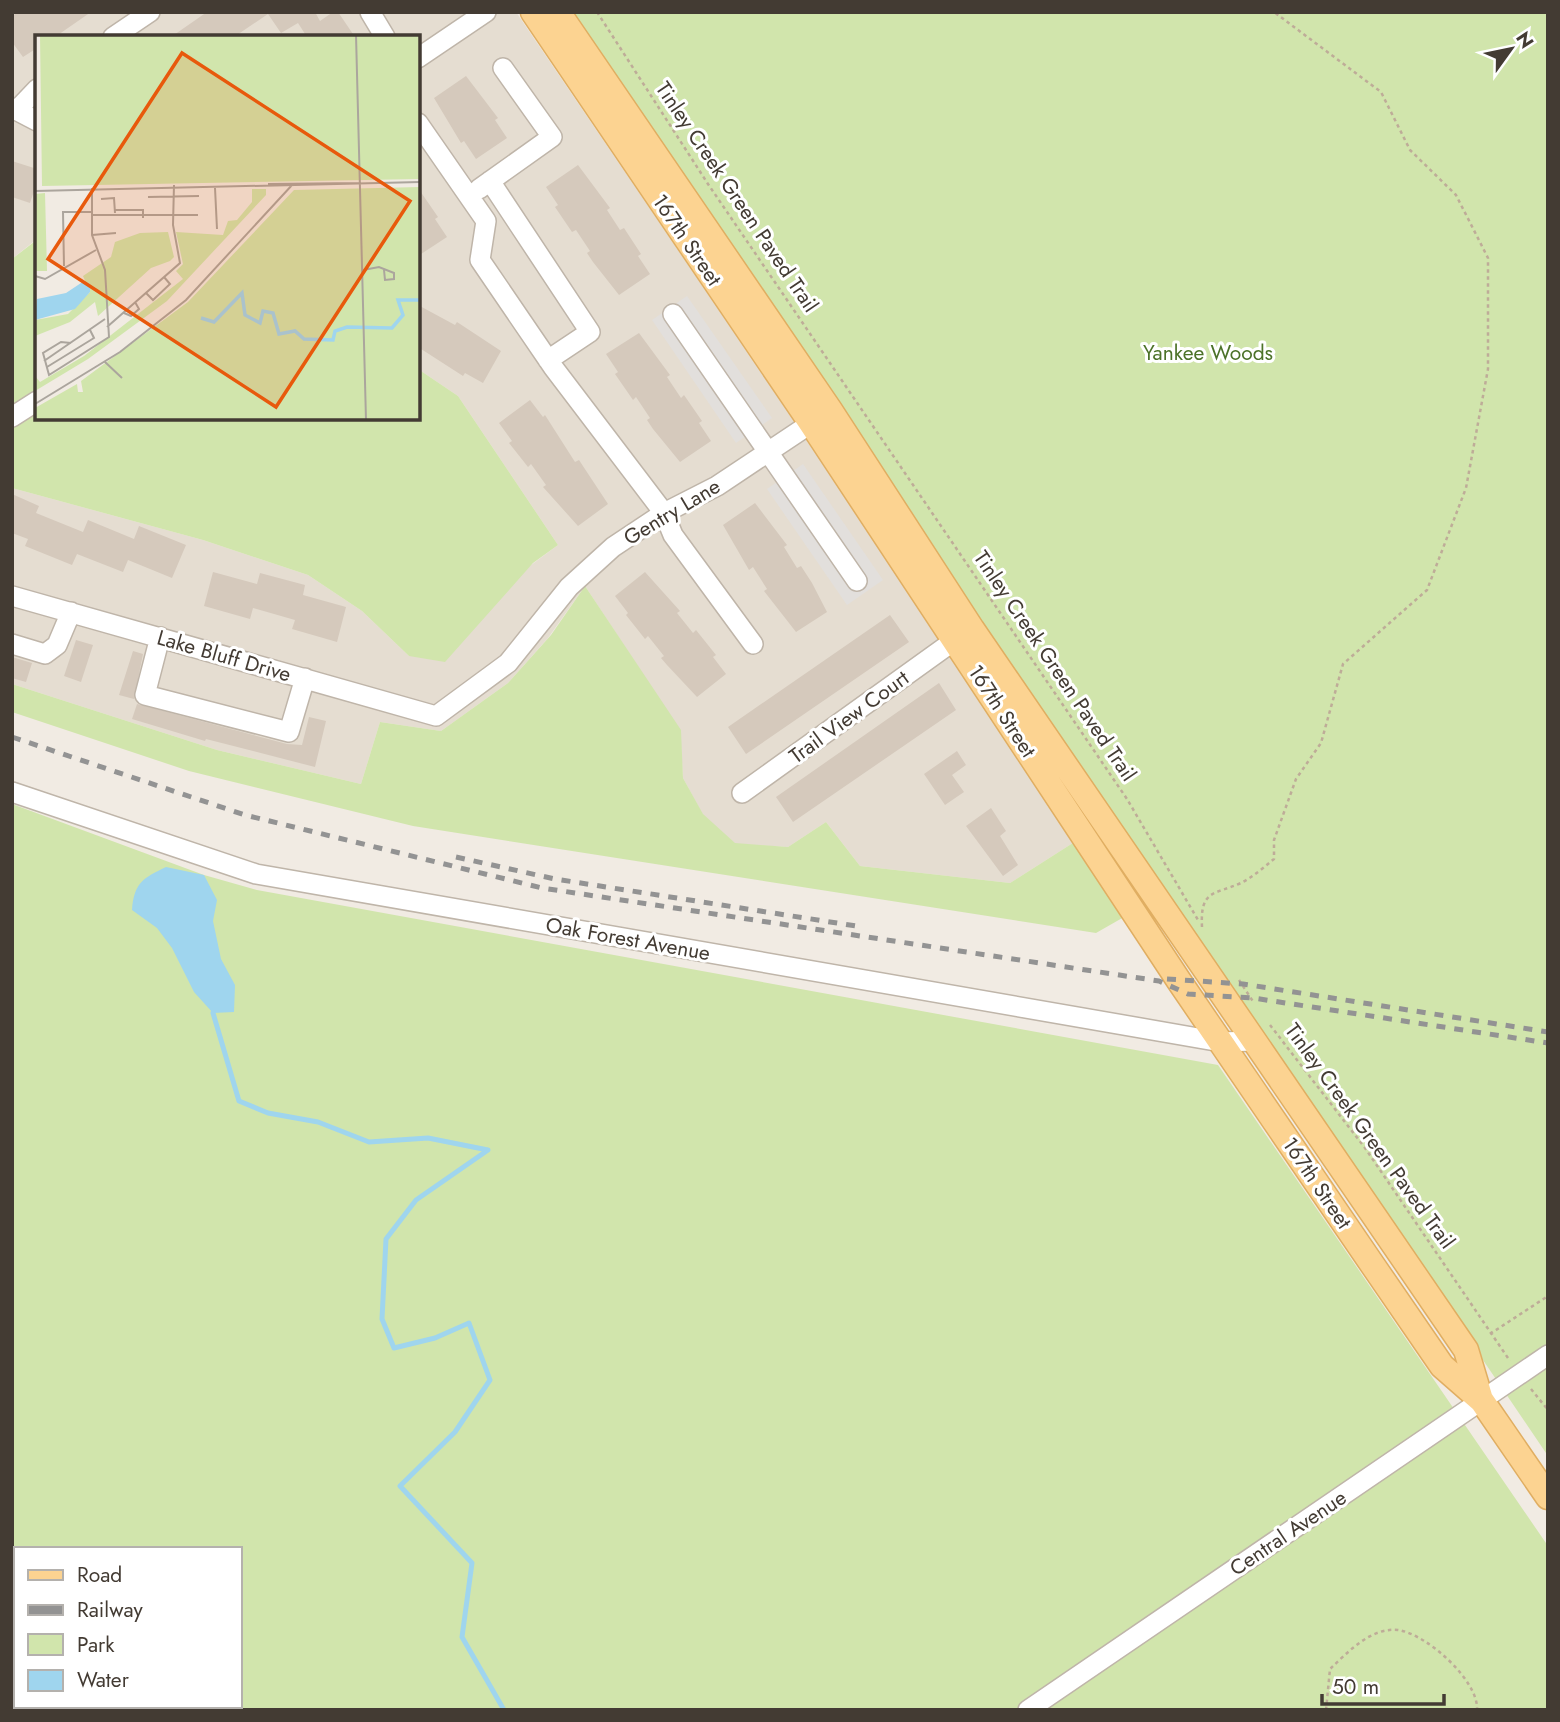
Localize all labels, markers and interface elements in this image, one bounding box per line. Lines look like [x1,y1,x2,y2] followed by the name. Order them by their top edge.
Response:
[1476,14,1546,84] north arrow
[1509,26,1540,54] text: N
[35,35,420,420] inset map
[648,76,826,318] street label: Tinley Creek Green Paved Trail
[645,188,729,292] street label: 167th Street
[1143,338,1273,368] park label: Yankee Woods
[618,471,726,553] street label: Gentry Lane
[966,545,1144,787] street label: Tinley Creek Green Paved Trail
[153,623,295,690] street label: Lake Bluff Drive
[961,659,1043,763] street label: 167th Street
[783,663,915,771] street label: Trail View Court
[543,910,713,968] street label: Oak Forest Avenue
[1278,1017,1462,1255] street label: Tinley Creek Green Paved Trail
[1275,1131,1359,1235] street label: 167th Street
[1224,1483,1353,1583] street label: Central Avenue
[14,1547,242,1708] legend
[77,1560,122,1590] text: Road
[77,1595,143,1625] text: Railway
[77,1630,115,1660] text: Park
[1322,1662,1444,1706] scale bar
[77,1665,130,1695] text: Water
[1332,1672,1379,1702] text: 50 m

